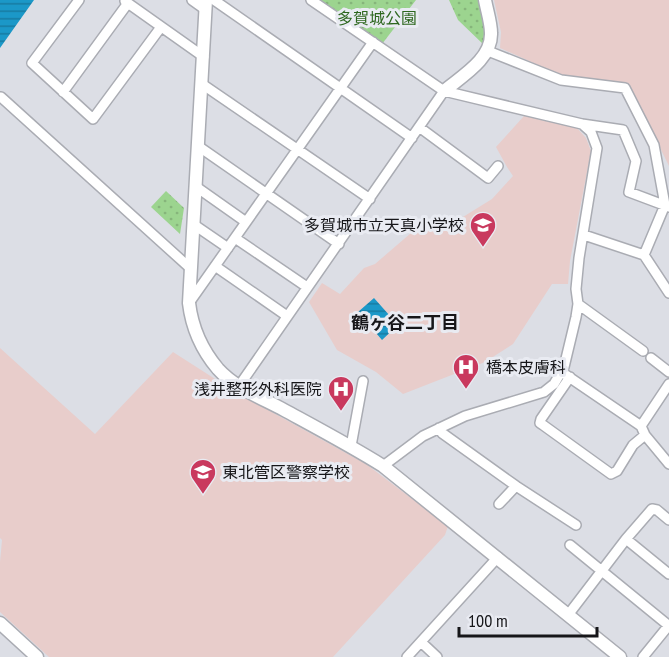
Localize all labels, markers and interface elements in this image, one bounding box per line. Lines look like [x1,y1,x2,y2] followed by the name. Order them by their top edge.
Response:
[337,8,417,28] park label: 多賀城公園
[468,210,498,248] school or university icon: 多賀城市立天真小学校
[304,215,464,235] place label: 多賀城市立天真小学校
[351,311,459,334] district label: 鶴ヶ谷二丁目
[451,352,481,390] hospital icon: 橋本皮膚科
[486,357,566,377] place label: 橋本皮膚科
[326,374,356,412] hospital icon: 浅井整形外科医院
[194,379,322,399] place label: 浅井整形外科医院
[188,457,218,495] school or university icon: 東北管区警察学校
[222,462,350,482] place label: 東北管区警察学校
[459,600,597,638] scale bar
[468,609,508,632] text: 100 m

